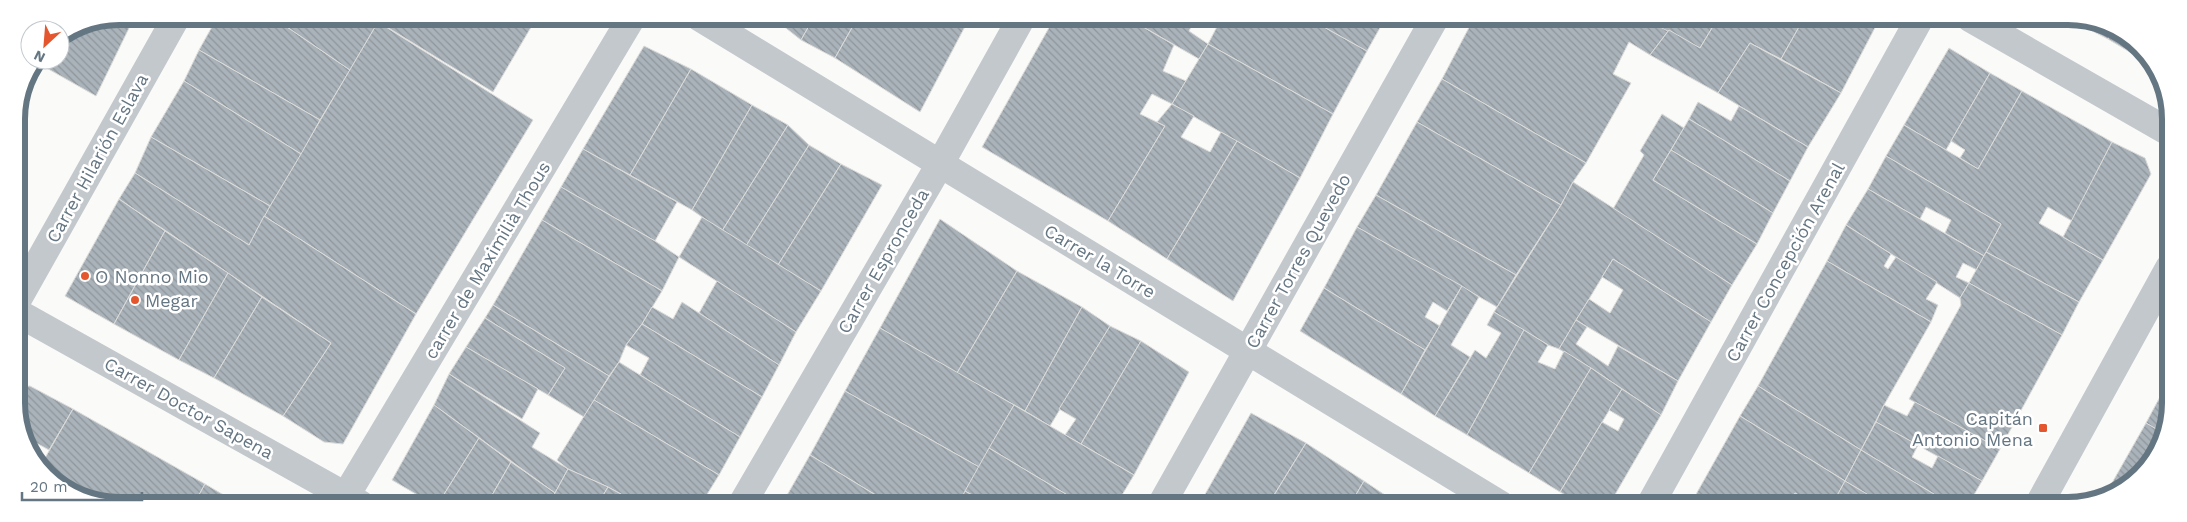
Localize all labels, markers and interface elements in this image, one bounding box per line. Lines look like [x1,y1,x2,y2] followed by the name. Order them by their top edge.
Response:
[20,20,70,70] north arrow
[31,47,47,66] text: N
[42,70,152,246] street label: Carrer Hilarión Eslava
[420,158,554,362] street label: carrer de Maximilià Thous
[1721,158,1849,365] street label: Carrer Concepción Arenal
[1241,170,1355,352] street label: Carrer Torres Quevedo
[833,185,933,337] street label: Carrer Espronceda
[1041,220,1159,302] street label: Carrer la Torre
[95,266,209,287] place label: O Nonno Mio
[79,270,91,282] marker: O Nonno Mio
[145,290,198,311] place label: Megar
[129,294,141,306] marker: Megar
[101,353,277,463] street label: Carrer Doctor Sapena
[1912,408,2033,450] place label: Capitán Antonio Mena
[2037,422,2049,434] marker: Capitán Antonio Mena
[22,470,142,502] scale bar
[30,478,68,496] text: 20 m

